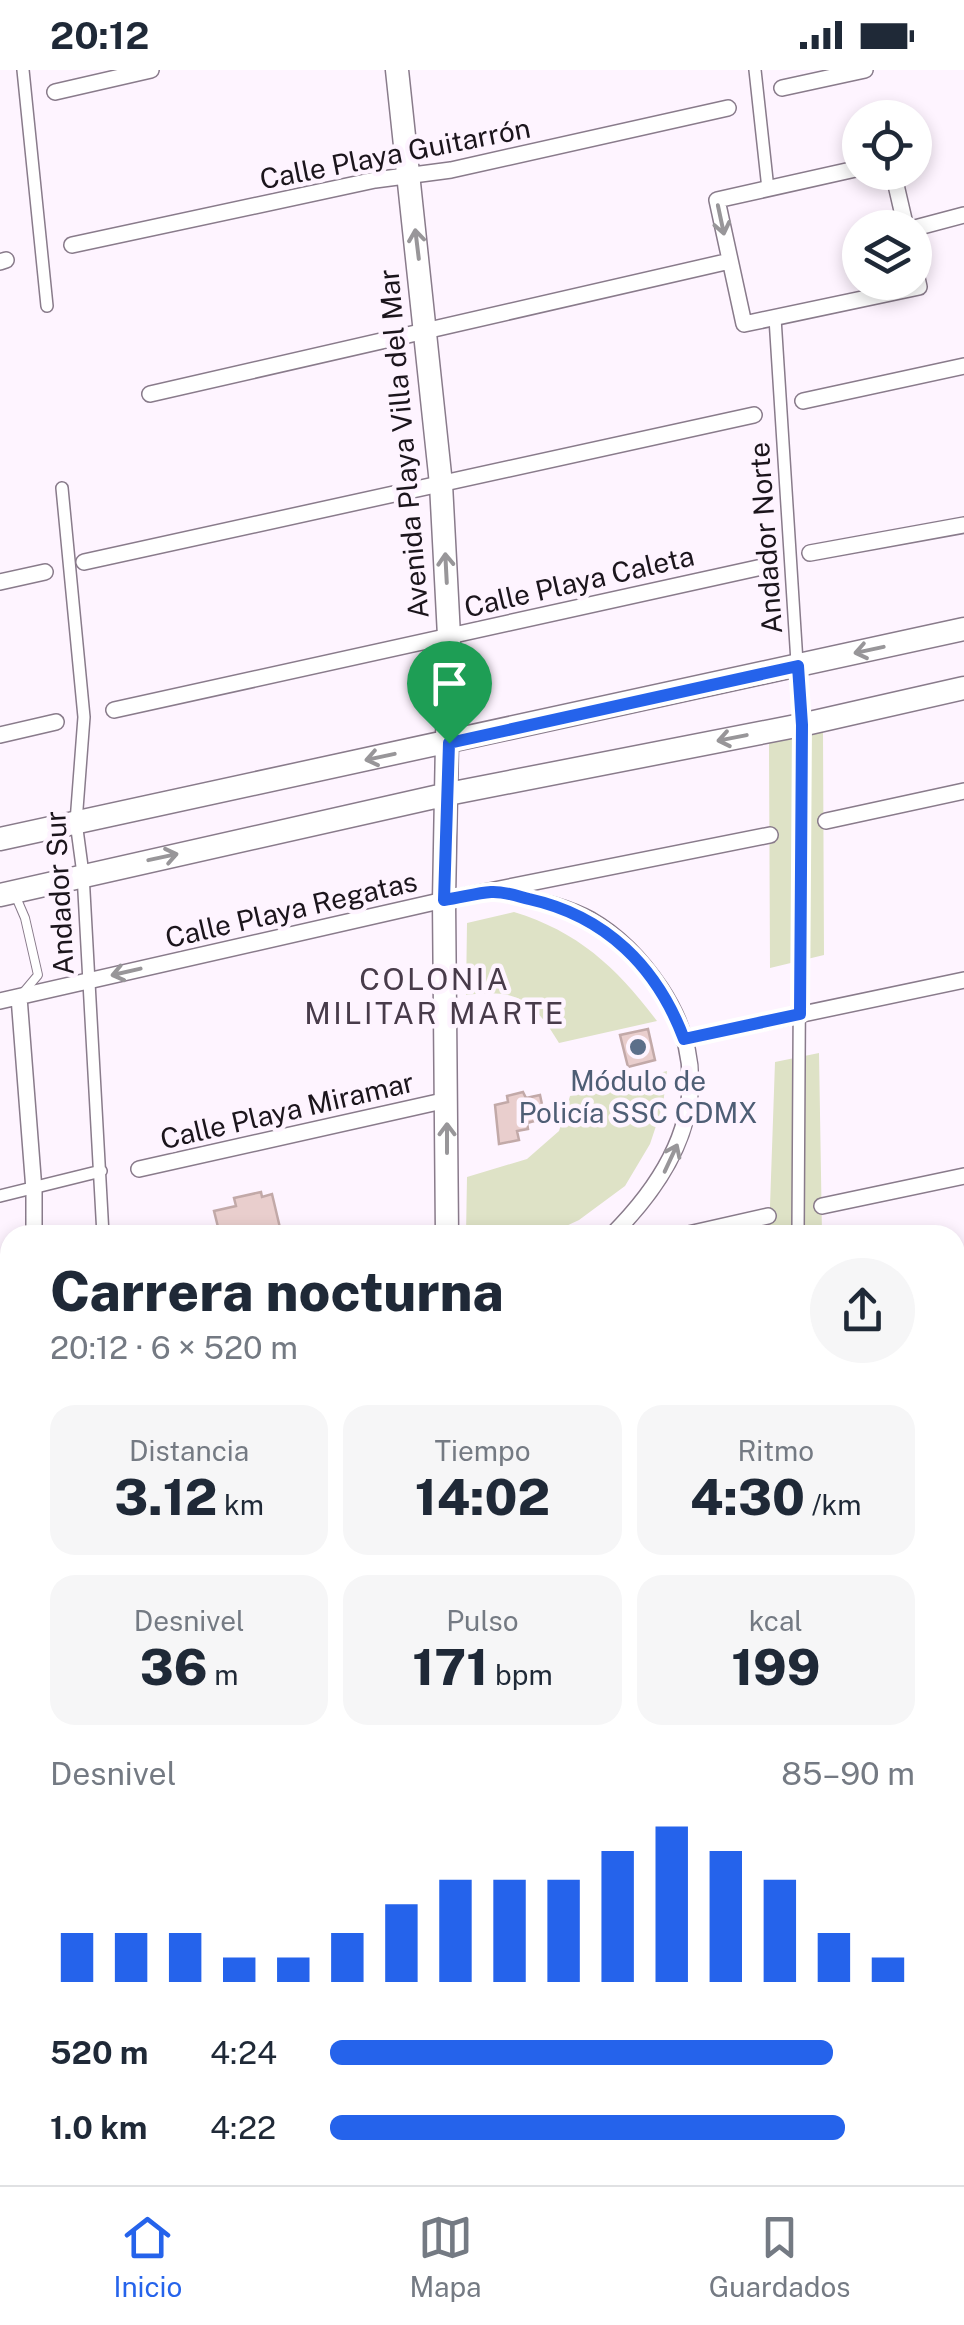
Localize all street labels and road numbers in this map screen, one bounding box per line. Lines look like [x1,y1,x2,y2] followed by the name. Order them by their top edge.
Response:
[257,111,533,195] street label: Calle Playa Guitarrón
[371,268,435,620] street label: Avenida Playa Villa del Mar
[742,441,788,635] street label: Andador Norte
[461,539,697,623] street label: Calle Playa Caleta
[38,810,80,976] street label: Andador Sur
[162,864,420,954] street label: Calle Playa Regatas
[157,1065,417,1155] street label: Calle Playa Miramar

